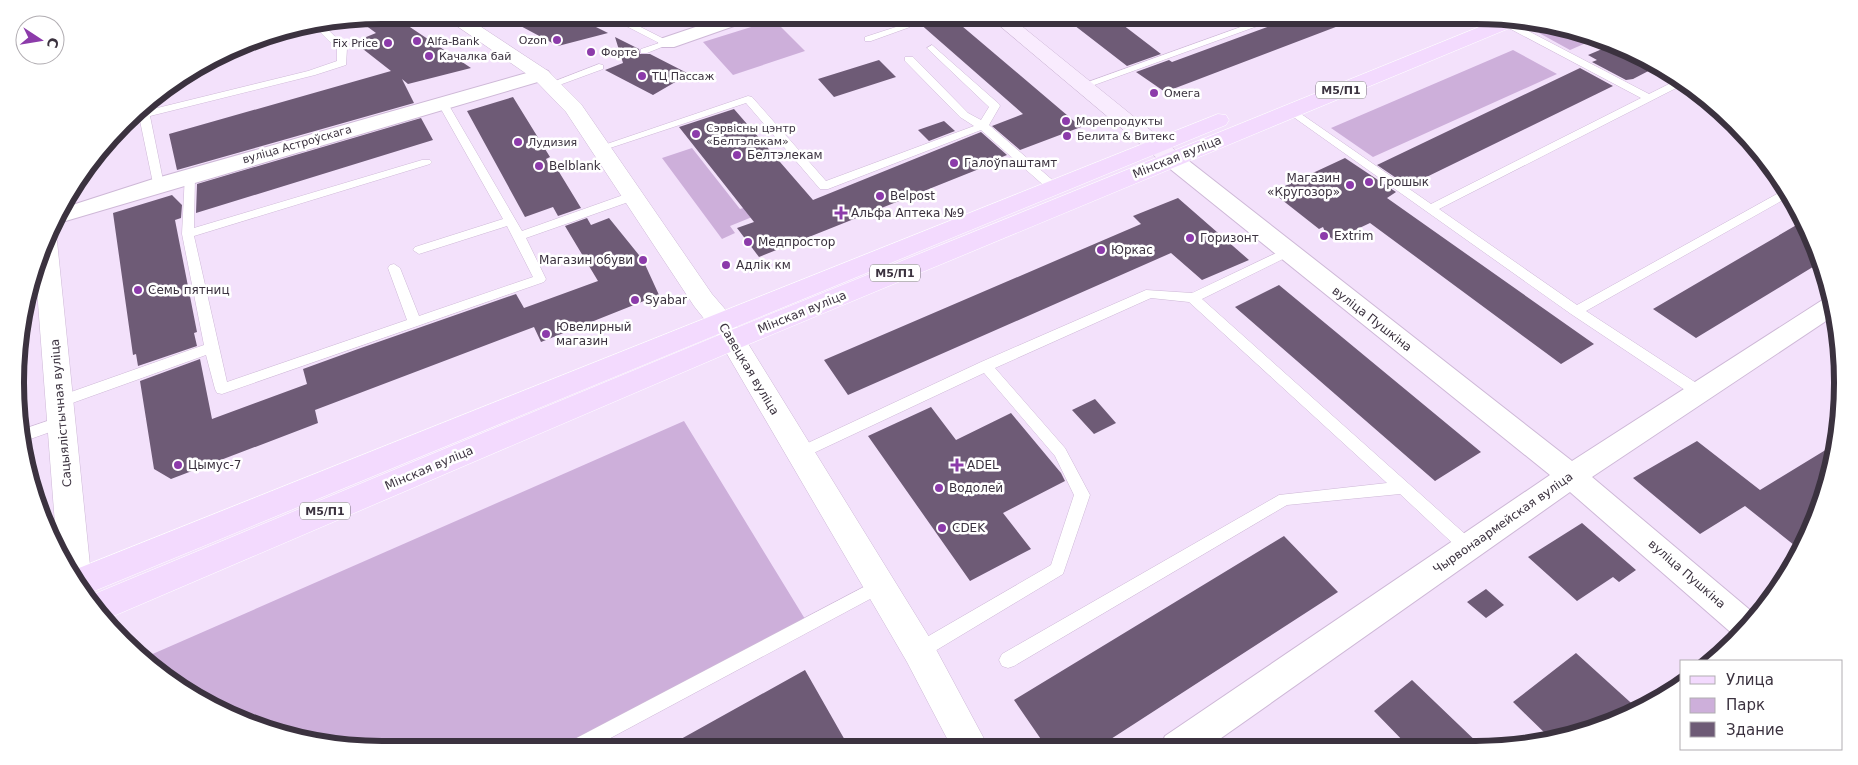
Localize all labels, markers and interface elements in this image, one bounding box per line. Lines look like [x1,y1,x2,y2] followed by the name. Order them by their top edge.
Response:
[15,15,65,65] north arrow
[519,34,547,47] place label: Ozon
[551,34,563,46] marker: Ozon
[411,35,423,47] marker: Alfa-Bank
[427,35,480,48] place label: Alfa-Bank
[44,36,62,49] text: С
[333,37,378,50] place label: Fix Price
[382,37,394,49] marker: Fix Price
[585,46,597,58] marker: Форте
[601,46,638,59] place label: Форте
[423,50,435,62] marker: Качалка бай
[439,50,511,63] place label: Качалка бай
[636,70,648,82] marker: ТЦ Пассаж
[651,70,715,83] place label: ТЦ Пассаж
[1316,82,1366,98] road number: М5/П1
[1148,87,1160,99] marker: Омега
[1164,87,1200,100] place label: Омега
[1060,115,1072,127] marker: Морепродукты
[1076,115,1163,128] place label: Морепродукты
[706,122,796,148] place label: Сэрвісны цэнтр «Белтэлекам»
[241,123,353,166] street label: вуліца Астроўскага
[690,128,702,140] marker: Сэрвісны цэнтр «Белтэлекам»
[1061,130,1073,142] marker: Белита & Витекс
[1077,130,1175,143] place label: Белита & Витекс
[1131,133,1223,181] street label: Мінская вуліца
[512,136,524,148] marker: Лудизия
[528,136,577,149] place label: Лудизия
[747,148,823,162] place label: Белтэлекам
[731,149,743,161] marker: Белтэлекам
[964,156,1057,170] place label: Галоўпаштамт
[948,157,960,169] marker: Галоўпаштамт
[549,159,601,173] place label: Belblank
[533,160,545,172] marker: Belblank
[1267,171,1340,199] place label: Магазин «Кругозор»
[1379,175,1429,189] place label: Грошык
[1363,176,1375,188] marker: Грошык
[1344,179,1356,191] marker: Магазин «Кругозор»
[890,189,935,203] place label: Belpost
[874,190,886,202] marker: Belpost
[851,206,964,220] place label: Альфа Аптека №9
[835,207,847,219] marker: Альфа Аптека №9
[1334,229,1373,243] place label: Extrim
[1318,230,1330,242] marker: Extrim
[1200,231,1259,245] place label: Горизонт
[1184,232,1196,244] marker: Горизонт
[758,235,835,249] place label: Медпростор
[742,236,754,248] marker: Медпростор
[1111,243,1153,257] place label: Юркас
[1095,244,1107,256] marker: Юркас
[539,253,633,267] place label: Магазин обуви
[637,254,649,266] marker: Магазин обуви
[736,258,791,272] place label: Адлік км
[720,259,732,271] marker: Адлік км
[870,264,920,282] road number: М5/П1
[148,283,230,297] place label: Семь пятниц
[1329,283,1415,355] street label: вуліца Пушкіна
[132,284,144,296] marker: Семь пятниц
[756,288,848,336] street label: Мінская вуліца
[645,293,687,307] place label: Syabar
[629,294,641,306] marker: Syabar
[556,320,632,348] place label: Ювелирный магазин
[716,321,782,417] street label: Савецкая вуліца
[540,328,552,340] marker: Ювелирный магазин
[48,338,74,488] street label: Сацыялістычная вуліца
[383,443,475,493] street label: Мінская вуліца
[188,458,242,472] place label: Цымус-7
[967,458,999,472] place label: ADEL
[172,459,184,471] marker: Цымус-7
[951,459,963,471] marker: ADEL
[1431,469,1575,577] street label: Чырвонаармейская вуліца
[949,481,1003,495] place label: Водолей
[933,482,945,494] marker: Водолей
[300,502,350,520] road number: М5/П1
[952,521,986,535] place label: CDEK
[936,522,948,534] marker: CDEK
[1646,537,1728,611] street label: вуліца Пушкіна
[1680,660,1843,750] legend
[1726,671,1774,689] text: Улица
[1726,696,1765,714] text: Парк
[1726,721,1784,739] text: Здание

